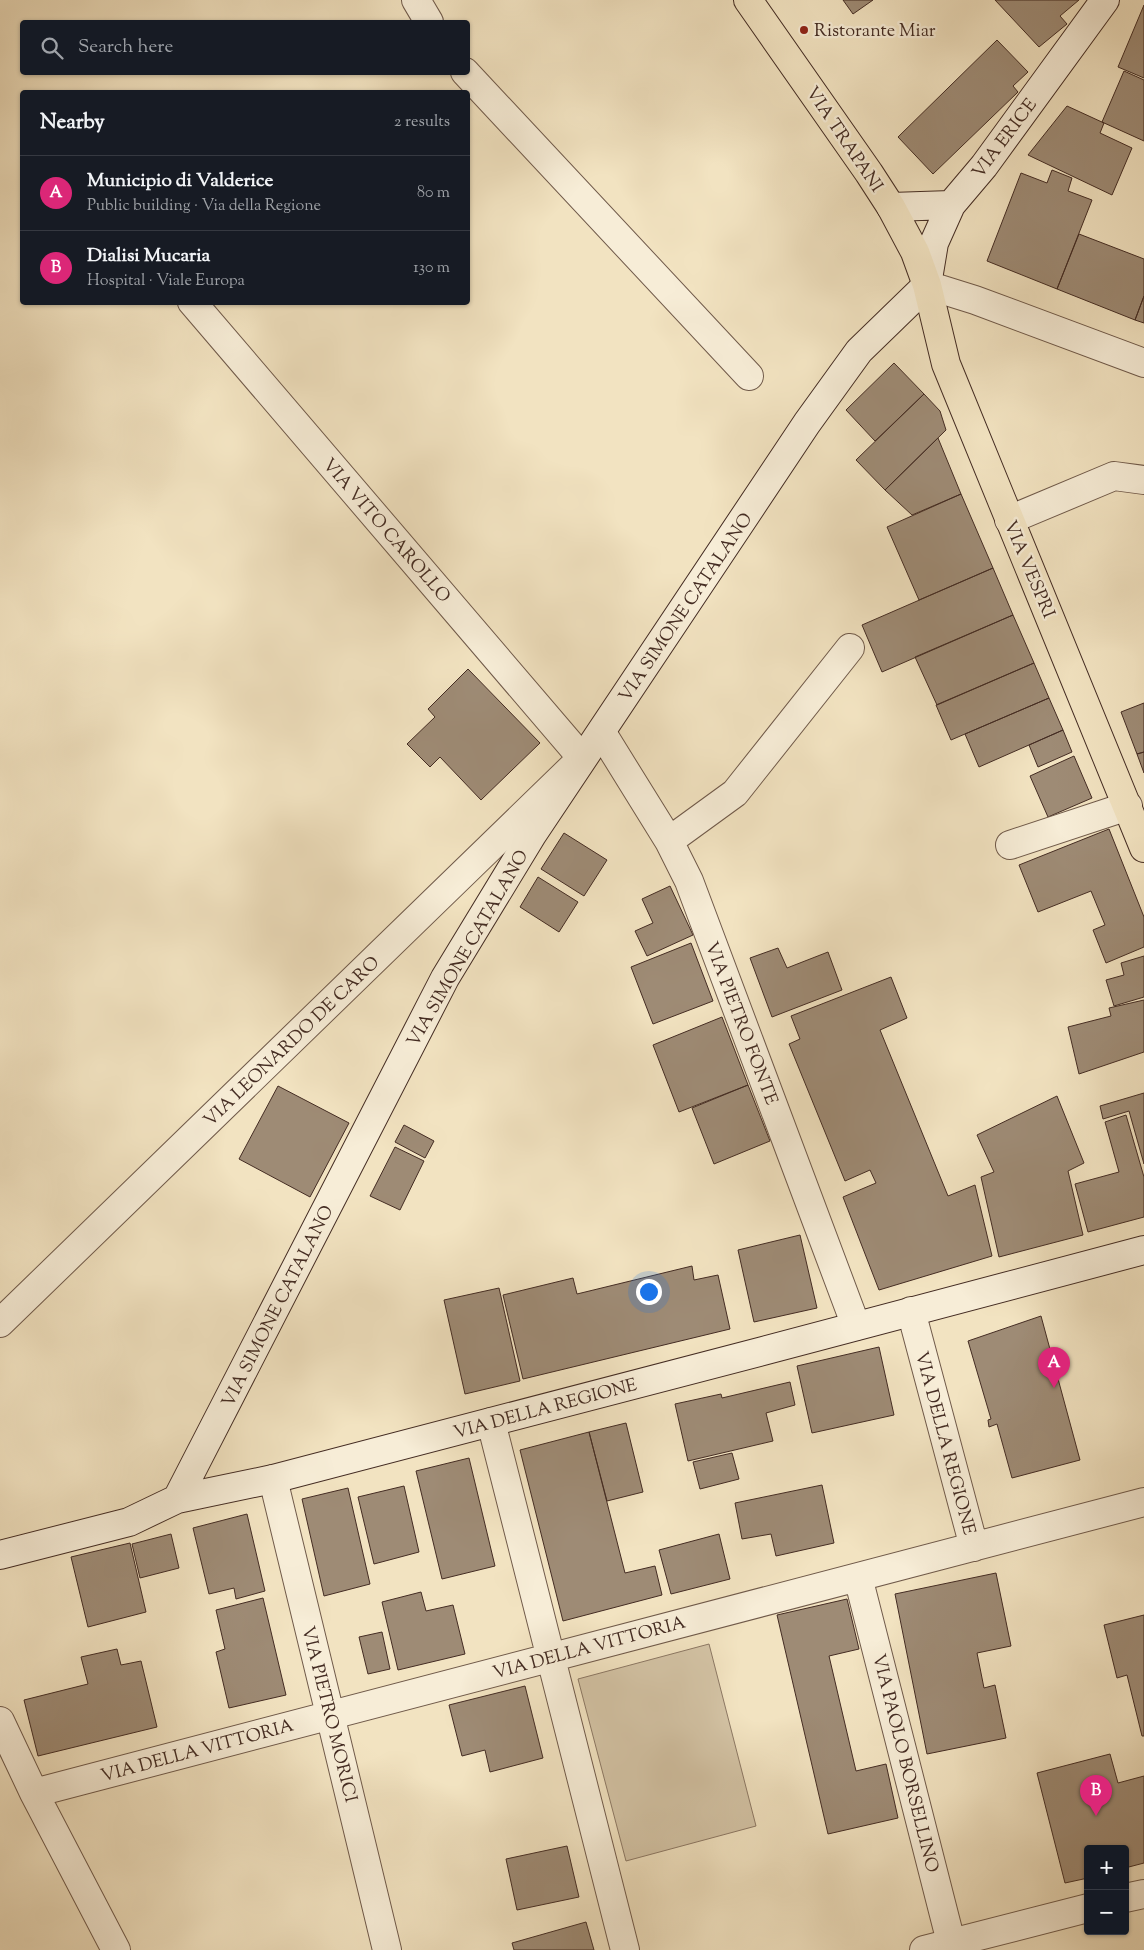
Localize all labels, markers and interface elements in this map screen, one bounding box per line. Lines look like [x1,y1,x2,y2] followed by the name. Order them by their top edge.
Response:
[814,19,936,45] place label: Ristorante Miar
[20,20,470,75] search box
[798,24,810,36] marker: Ristorante Miar
[38,34,66,62] icon: search
[78,34,173,61] text: Search here
[798,82,888,198] street label: VIA TRAPANI
[967,94,1044,185] street label: VIA ERICE
[40,108,105,138] text: Nearby
[394,111,450,134] text: 2 results
[87,168,273,195] text: Municipio di Valderice
[50,182,63,205] text: A
[417,182,450,205] text: 80 m
[87,195,321,218] text: Public building · Via della Regione
[87,243,210,270] text: Dialisi Mucaria
[51,257,61,280] text: B
[413,257,450,280] text: 130 m
[87,270,245,293] text: Hospital · Viale Europa
[315,453,456,609] street label: VIA VITO CAROLLO
[613,508,760,708] street label: VIA SIMONE CATALANO
[996,517,1060,623] street label: VIA VESPRI
[402,846,536,1052] street label: VIA SIMONE CATALANO
[697,938,783,1109] street label: VIA PIETRO FONTE
[199,951,386,1134] street label: VIA LEONARDO DE CARO
[216,1201,341,1412] street label: VIA SIMONE CATALANO
[636,1279,662,1305] your location
[1038,1347,1070,1388] pin: A
[907,1349,981,1538] street label: VIA DELLA REGIONE
[451,1373,640,1447] street label: VIA DELLA REGIONE
[490,1611,689,1687] street label: VIA DELLA VITTORIA
[294,1624,363,1806] street label: VIA PIETRO MORICI
[864,1651,944,1876] street label: VIA PAOLO BORSELLINO
[98,1714,297,1790] street label: VIA DELLA VITTORIA
[1080,1775,1112,1816] pin: B
[1084,1845,1129,1935] map controls
[1084,1845,1129,1890] button: +
[1084,1890,1129,1935] button: −

